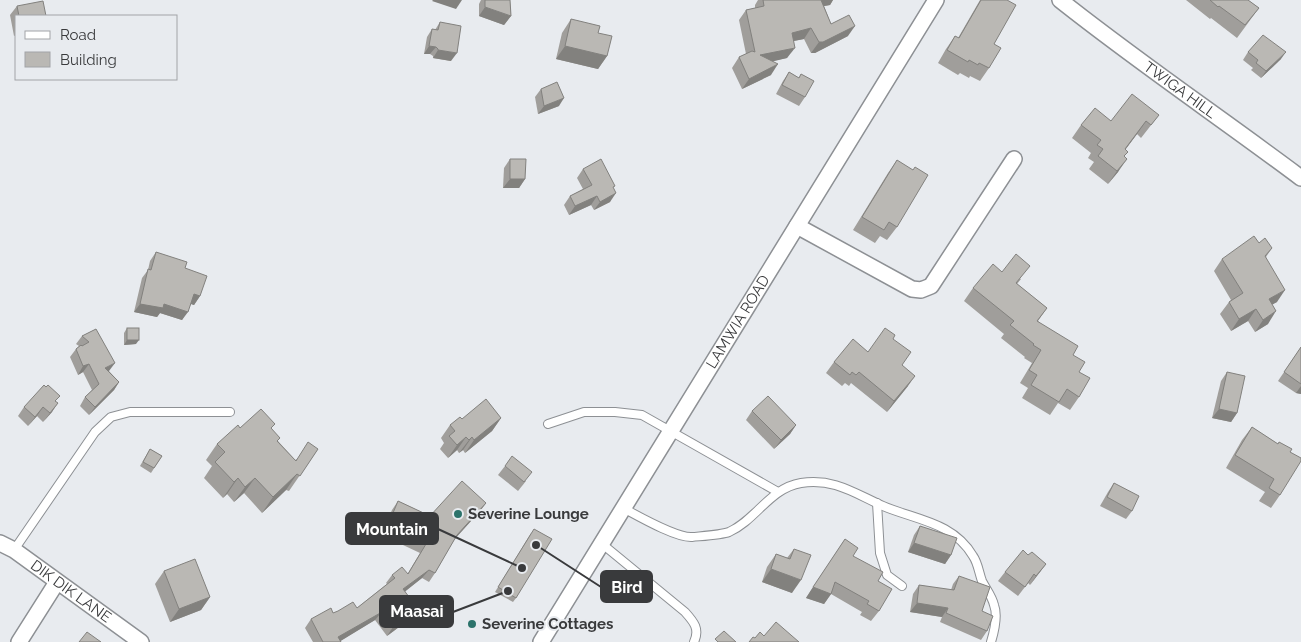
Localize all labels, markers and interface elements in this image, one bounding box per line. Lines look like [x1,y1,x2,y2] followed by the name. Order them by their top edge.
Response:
[15,15,178,80] legend
[60,26,96,44] text: Road
[60,51,117,69] text: Building
[1140,58,1220,122] street label: TWIGA HILL
[702,271,774,372] street label: LAMWIA ROAD
[468,505,589,523] place label: Severine Lounge
[452,508,464,520] marker: Severine Lounge
[346,513,438,544] callout: Mountain
[356,520,428,539] text: Mountain
[27,556,115,626] street label: DIK DIK LANE
[601,571,652,602] callout: Bird
[611,578,643,597] text: Bird
[380,596,453,627] callout: Maasai
[390,602,444,621] text: Maasai
[482,615,613,633] place label: Severine Cottages
[466,618,478,630] marker: Severine Cottages

